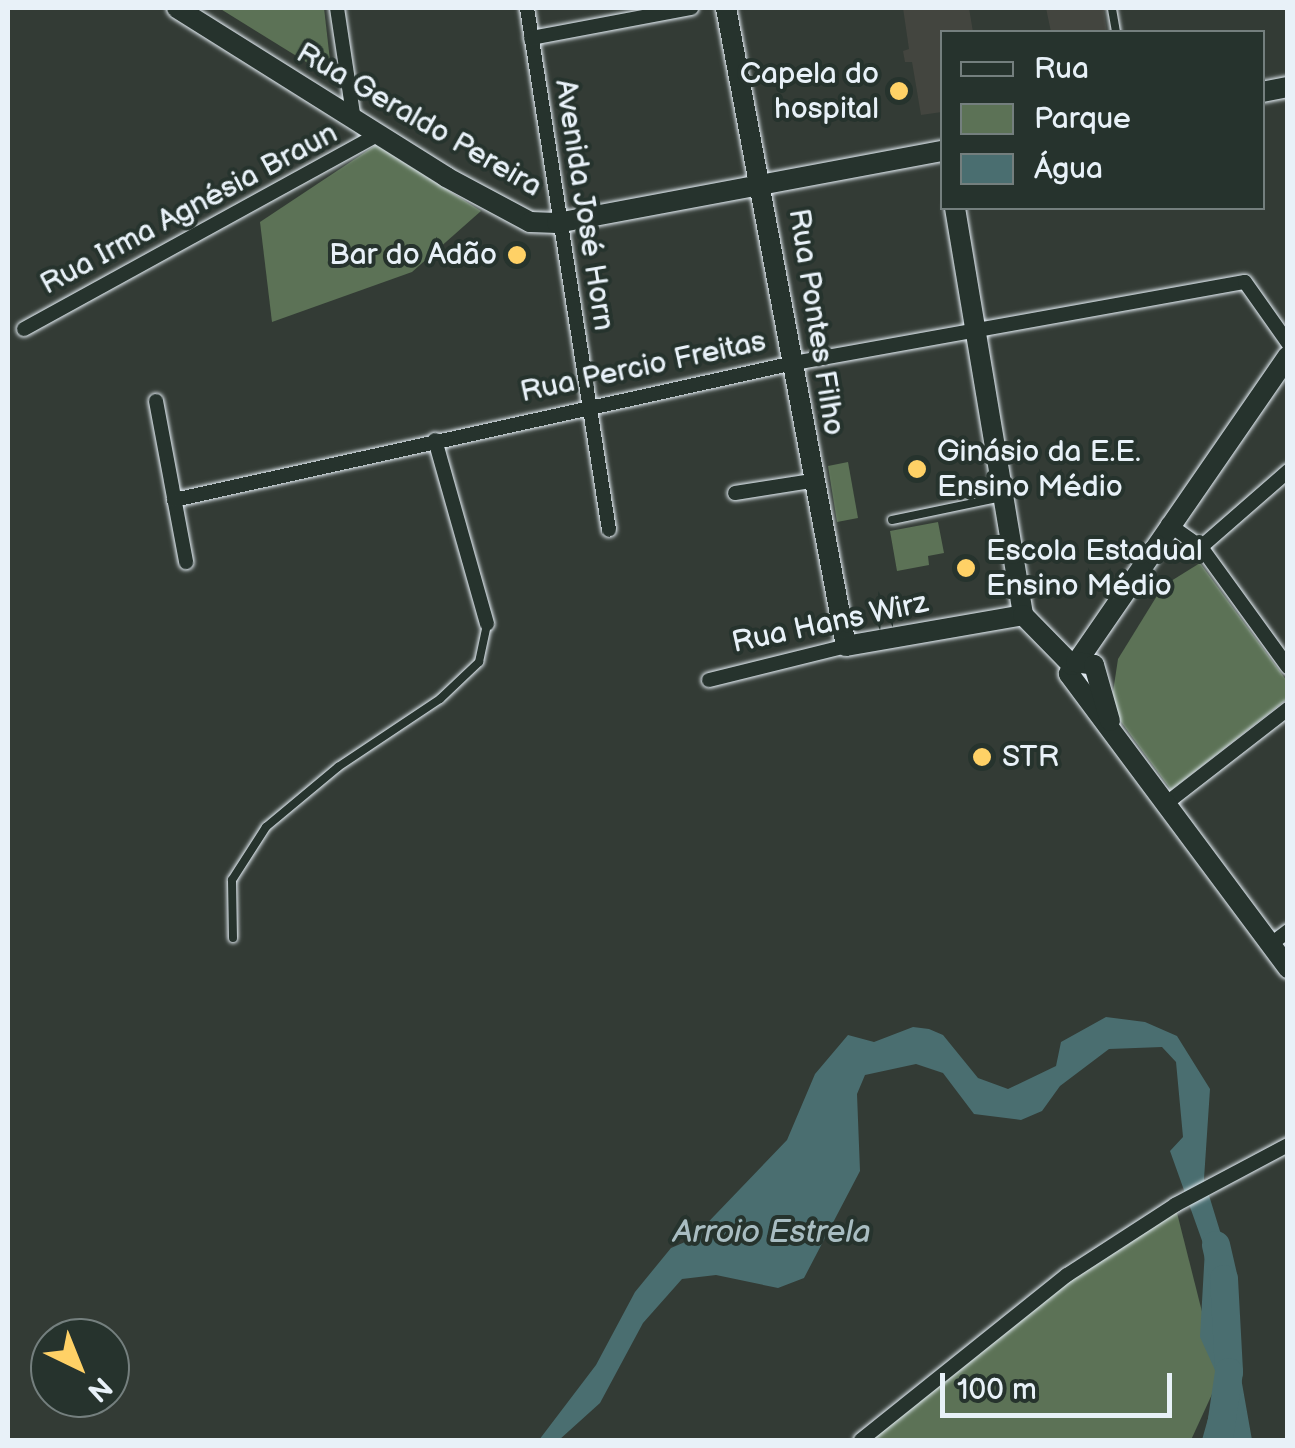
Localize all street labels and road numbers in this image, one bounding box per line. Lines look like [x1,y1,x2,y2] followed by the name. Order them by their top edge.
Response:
[290,35,548,205] street label: Rua Geraldo Pereira
[546,76,622,334] street label: Avenida José Horn
[34,115,344,303] street label: Rua Irma Agnésia Braun
[780,206,852,438] street label: Rua Pontes Filho
[517,323,769,411] street label: Rua Percio Freitas
[728,585,932,661] street label: Rua Hans Wirz

